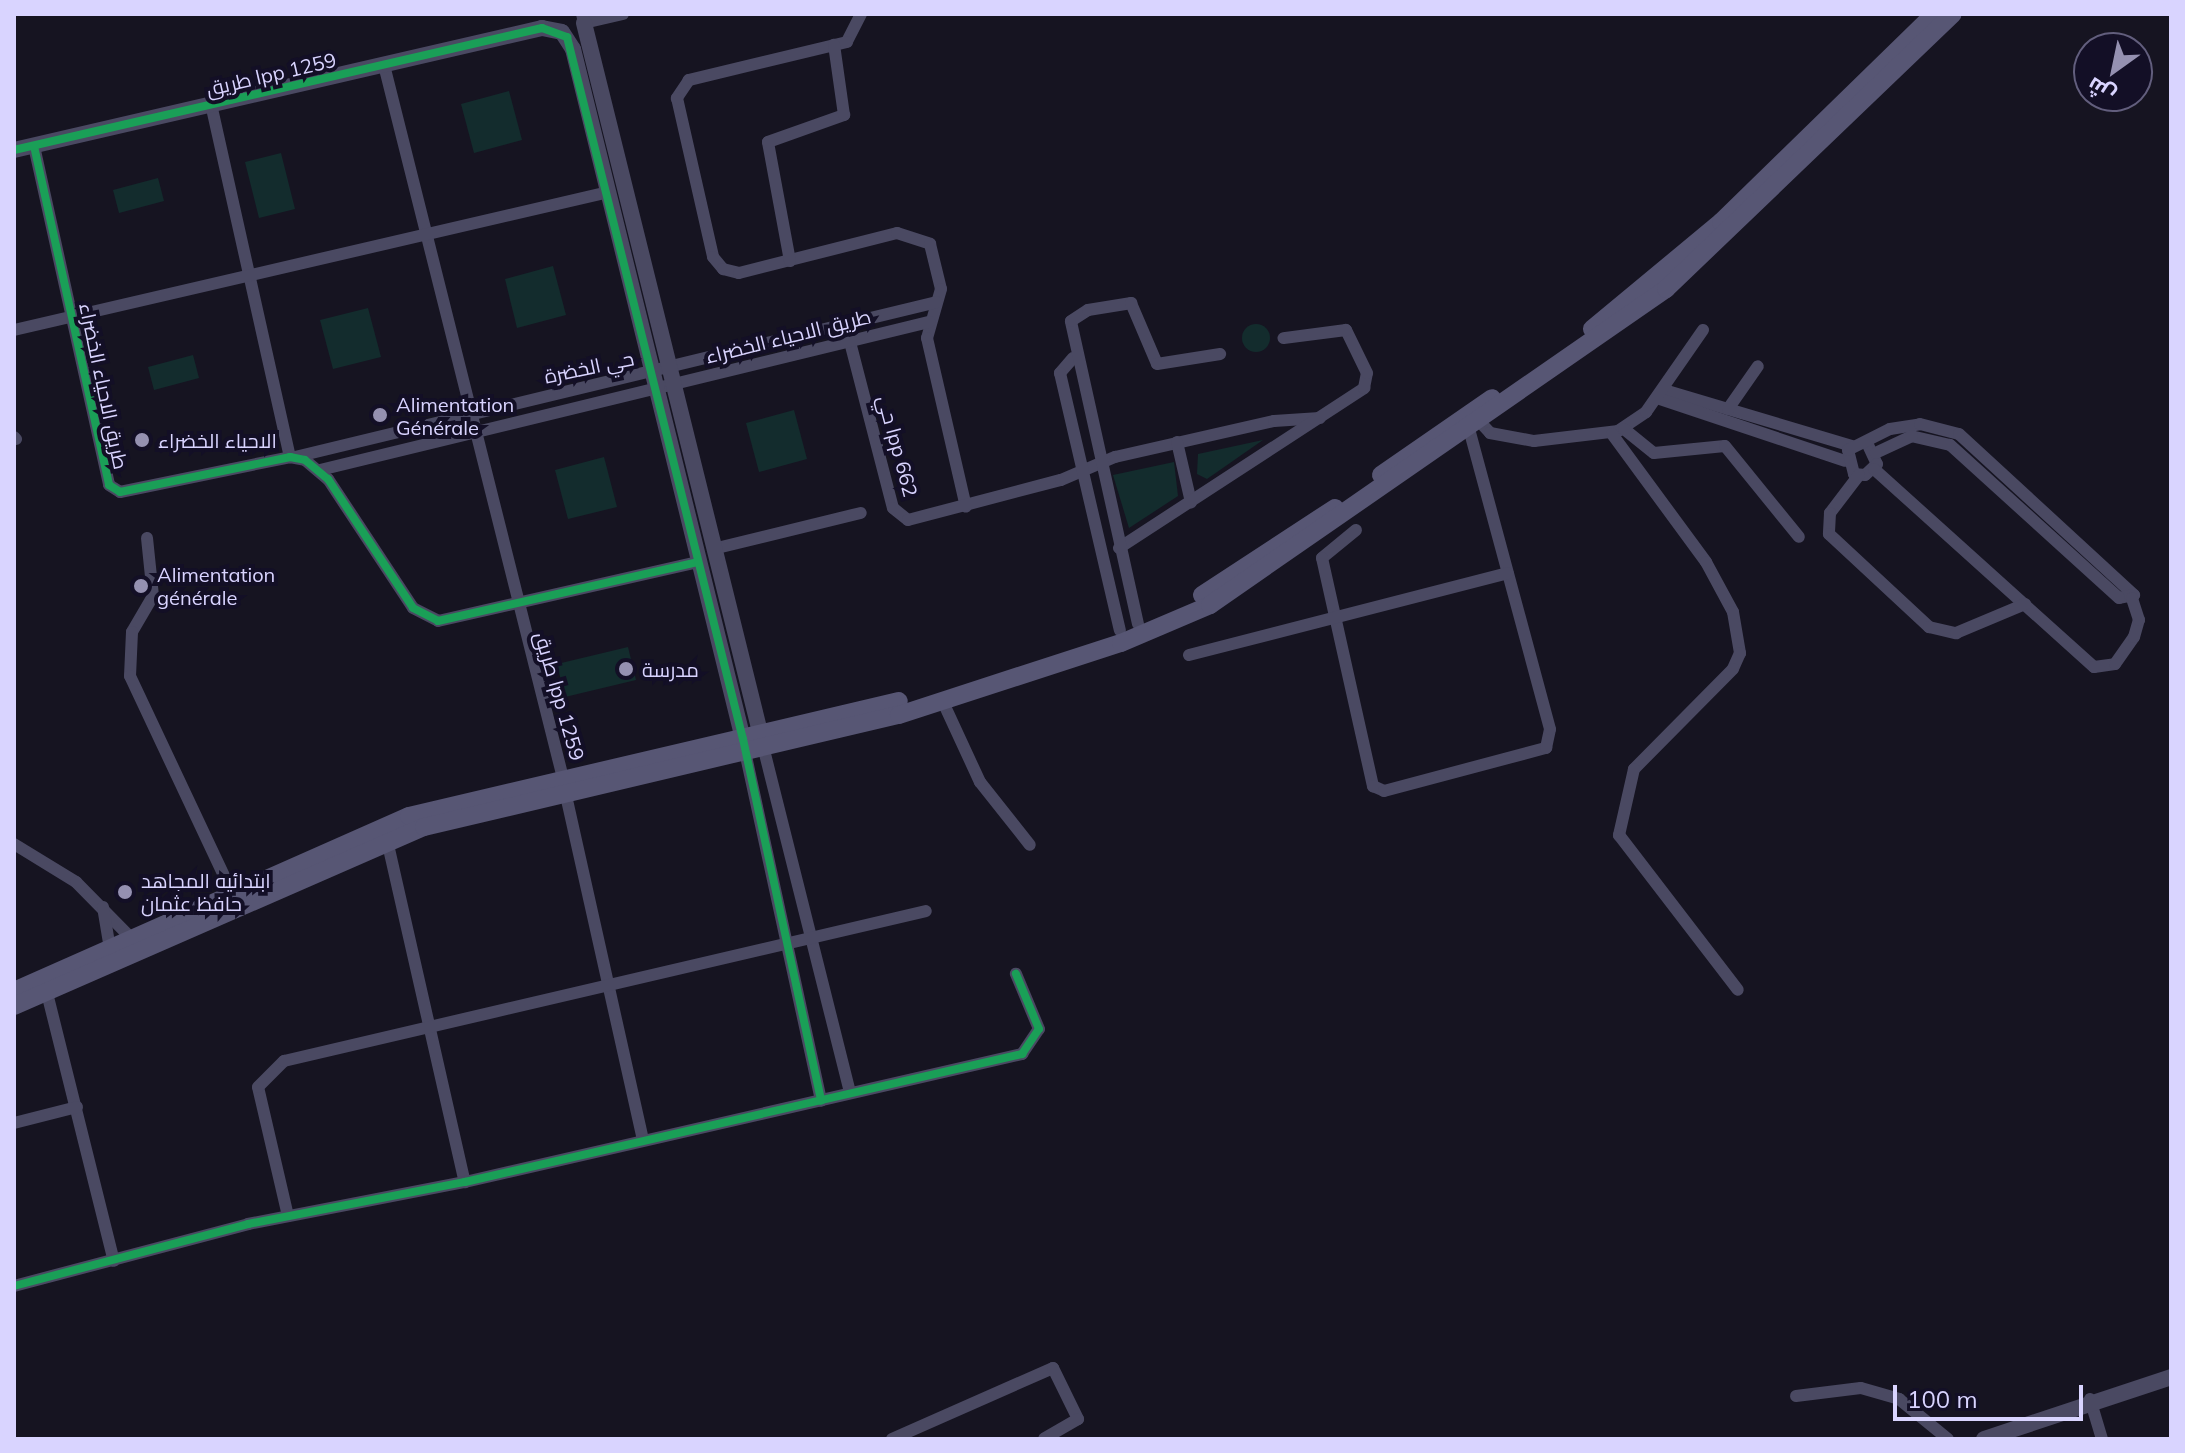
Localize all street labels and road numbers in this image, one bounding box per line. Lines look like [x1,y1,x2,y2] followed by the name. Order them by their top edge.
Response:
[204,47,338,101] street label: طريق lpp 1259
[75,300,133,472] street label: طريق الاحياء الخضراء
[703,304,873,368] street label: طريق الاحياء الخضراء
[542,346,636,388] street label: حي الخضرة
[873,393,923,499] street label: حي lpp 662
[530,629,590,763] street label: طريق lpp 1259

